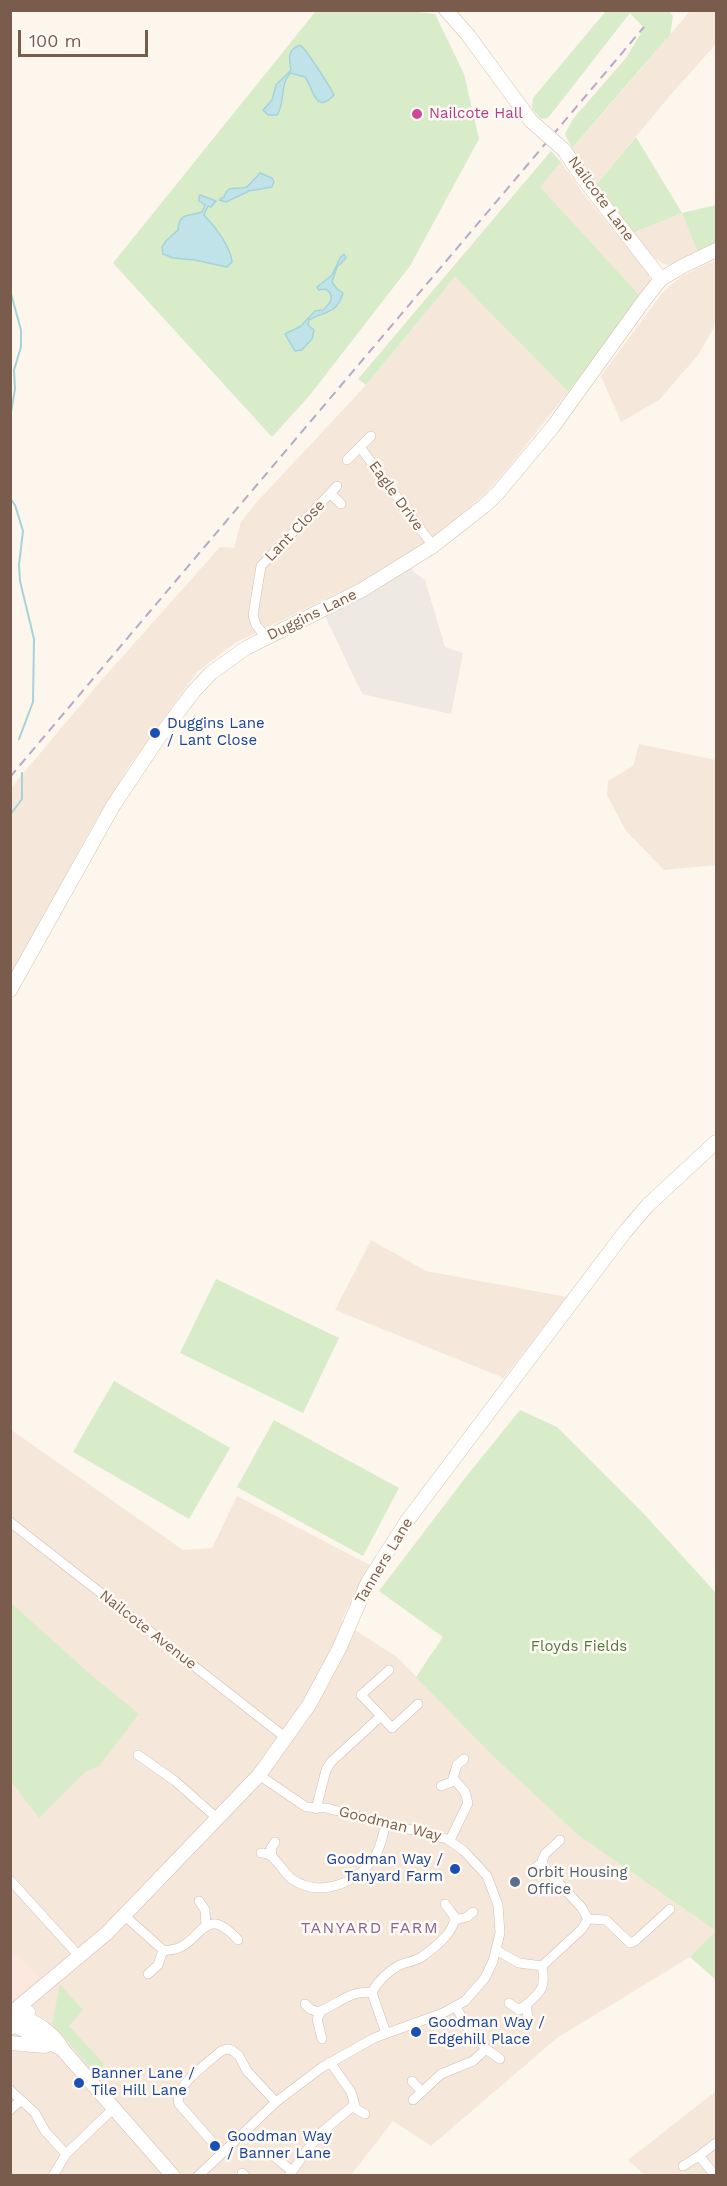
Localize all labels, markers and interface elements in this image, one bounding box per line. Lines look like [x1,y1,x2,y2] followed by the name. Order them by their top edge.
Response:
[21,18,152,56] scale bar
[29,30,82,51] text: 100 m
[429,105,523,123] place label: Nailcote Hall
[410,107,424,121] marker: Nailcote Hall
[564,153,638,245] street label: Nailcote Lane
[365,458,427,534] street label: Eagle Drive
[261,497,329,565] street label: Lant Close
[264,585,360,645] street label: Duggins Lane
[167,715,265,750] place label: Duggins Lane / Lant Close
[148,726,162,740] marker: Duggins Lane / Lant Close
[351,1515,417,1607] street label: Tanners Lane
[96,1586,200,1674] street label: Nailcote Avenue
[531,1638,627,1656] park label: Floyds Fields
[337,1803,443,1845] street label: Goodman Way
[326,1851,443,1886] place label: Goodman Way / Tanyard Farm
[448,1862,462,1876] marker: Goodman Way / Tanyard Farm
[527,1864,627,1899] place label: Orbit Housing Office
[508,1875,522,1889] marker: Orbit Housing Office
[301,1918,439,1938] district label: TANYARD FARM
[428,2014,545,2049] place label: Goodman Way / Edgehill Place
[409,2025,423,2039] marker: Goodman Way / Edgehill Place
[91,2065,195,2100] place label: Banner Lane / Tile Hill Lane
[72,2076,86,2090] marker: Banner Lane / Tile Hill Lane
[227,2128,332,2163] place label: Goodman Way / Banner Lane
[208,2139,222,2153] marker: Goodman Way / Banner Lane

